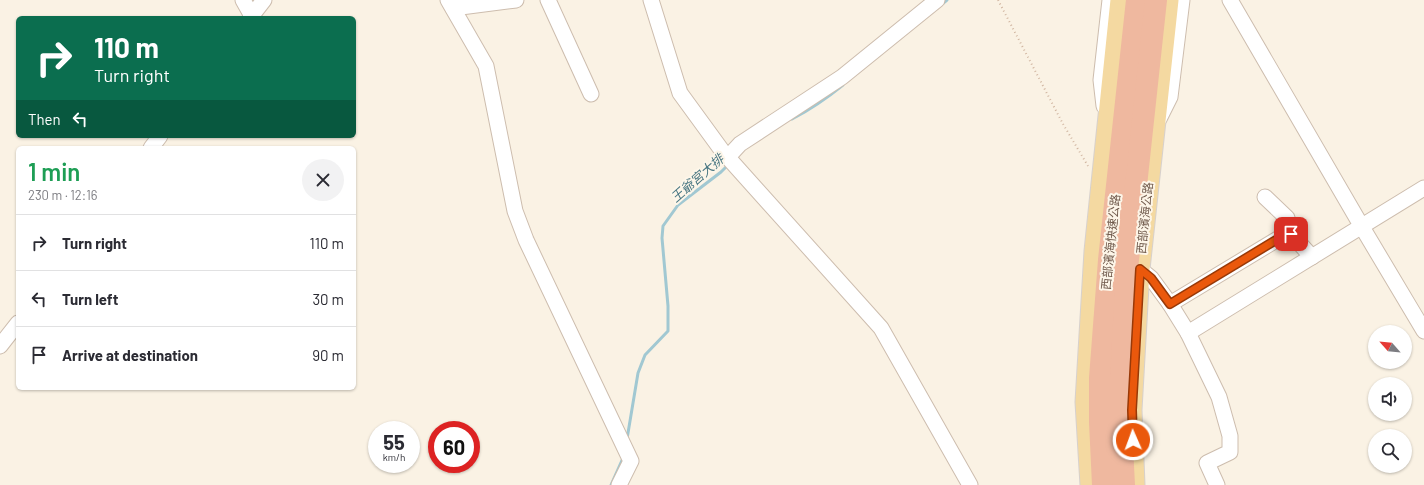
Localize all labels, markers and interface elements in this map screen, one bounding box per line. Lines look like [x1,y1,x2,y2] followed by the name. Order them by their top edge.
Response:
[94,30,159,64] text: 110 m
[28,32,80,84] icon: right
[94,64,170,86] text: Turn right
[69,108,91,130] icon: left
[28,110,61,128] text: Then
[667,149,728,205] water label: 王爺宮大排
[28,157,80,186] text: 1 min
[302,159,344,201] button: close
[1133,181,1155,254] street label: 西部濱海公路
[28,187,97,203] text: 230 m · 12:16
[1098,193,1122,290] street label: 西部濱海快速公路
[1274,217,1308,251] pin
[1280,223,1302,245] icon: arrive
[28,232,50,254] icon: right
[62,234,127,252] text: Turn right
[310,234,344,252] text: 110 m
[28,288,50,310] icon: left
[62,290,118,308] text: Turn left
[312,290,344,308] text: 30 m
[1368,325,1412,369] north arrow
[1368,325,1412,473] map controls
[28,344,50,366] icon: arrive
[62,346,198,364] text: Arrive at destination
[312,346,344,364] text: 90 m
[1368,377,1412,421] button: sound
[1112,419,1154,461] position arrow
[428,421,480,473] speed limit sign: 60
[1368,429,1412,473] button: search
[383,430,405,454] text: 55
[383,451,405,463] text: km/h

